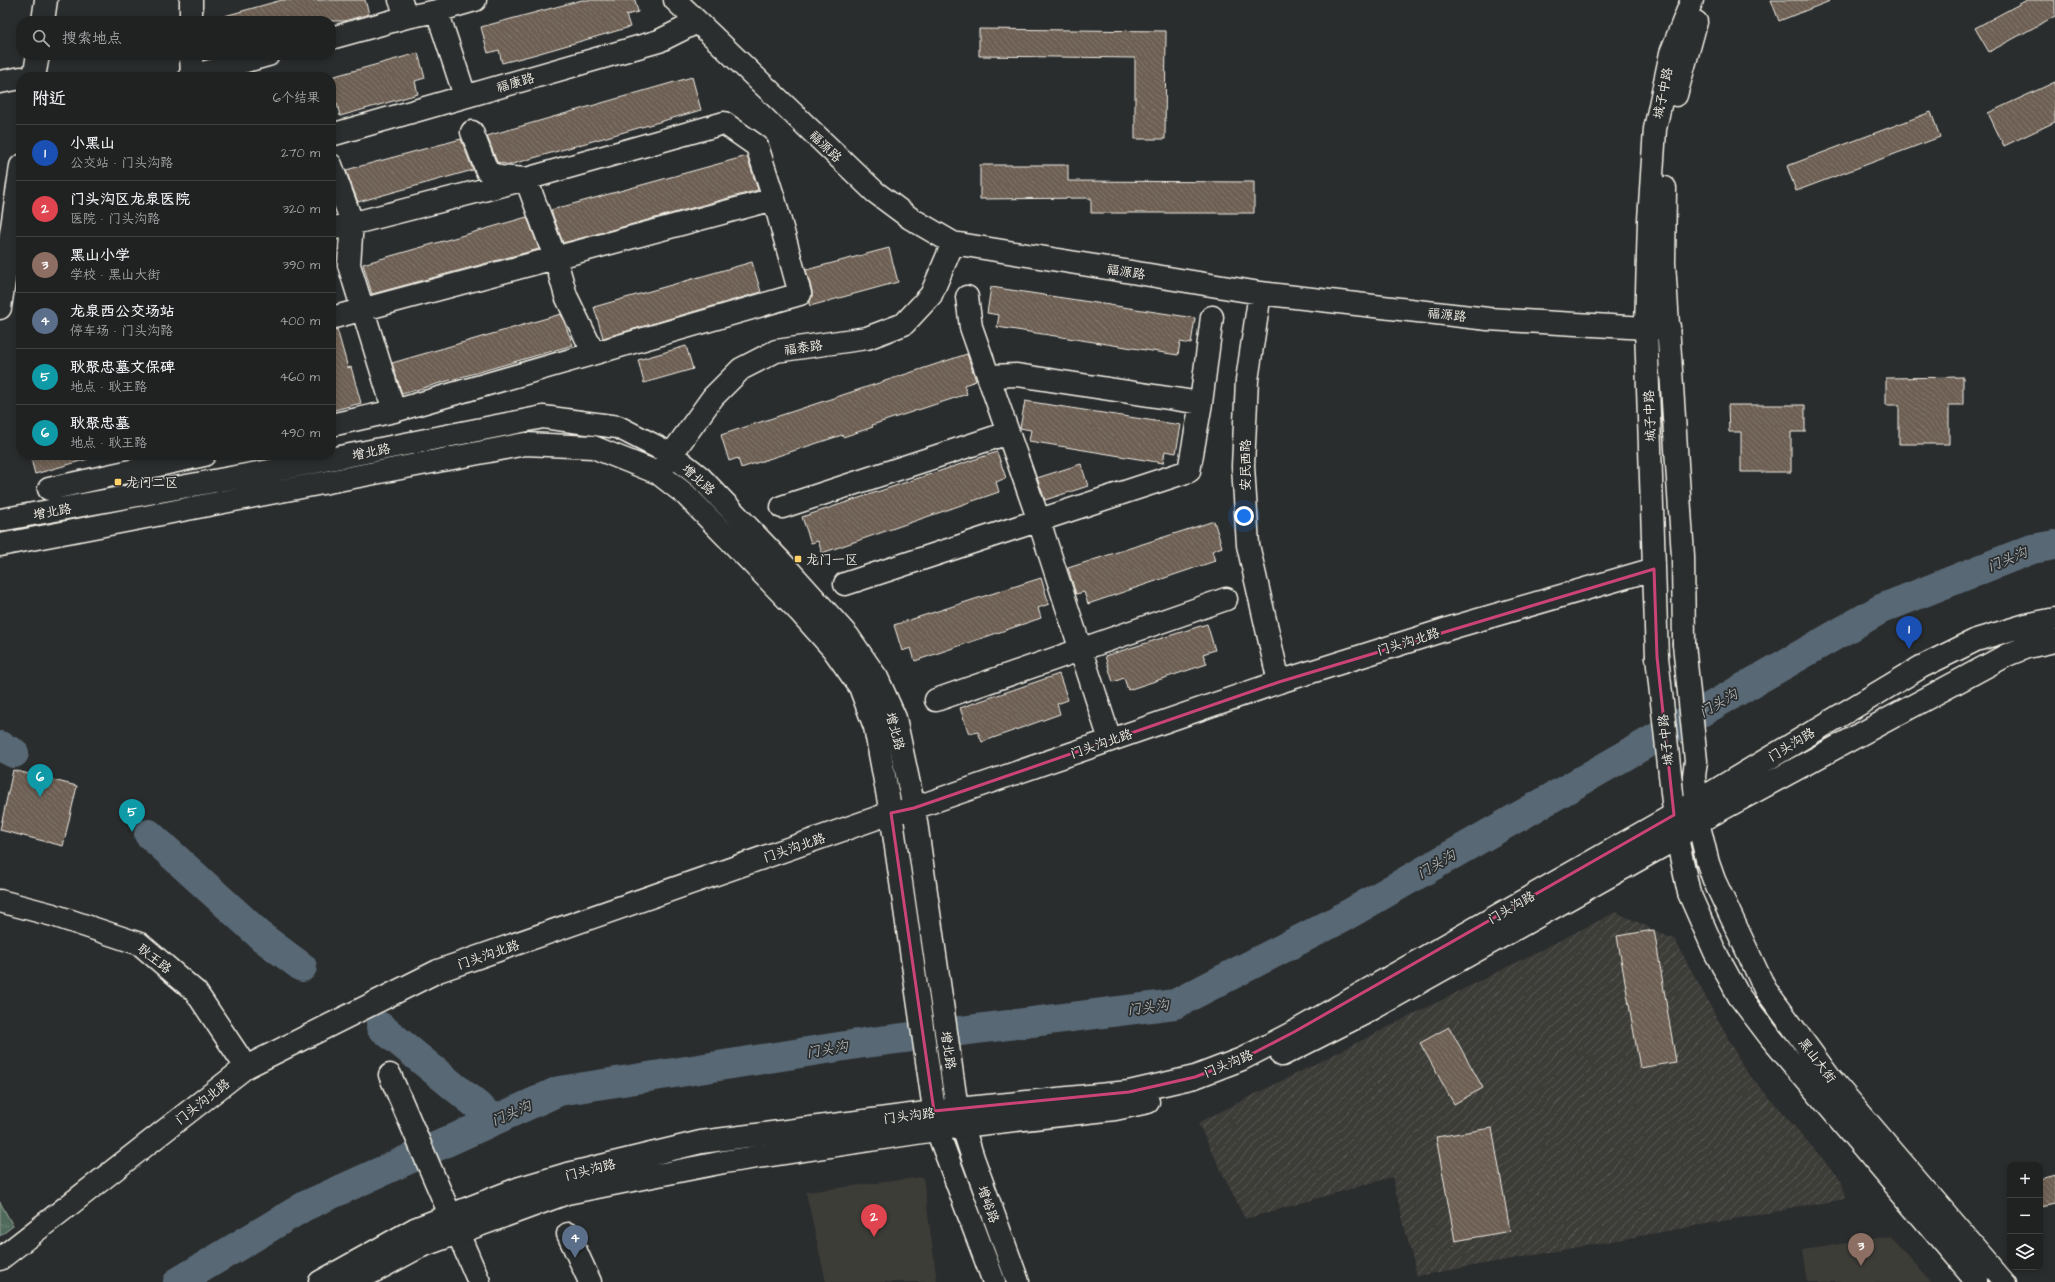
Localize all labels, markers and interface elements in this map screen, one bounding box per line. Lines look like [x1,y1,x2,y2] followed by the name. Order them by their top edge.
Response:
[16,16,336,60] search box
[30,27,52,49] icon: search
[62,28,122,49] text: 搜索地点
[1649,66,1677,121] street label: 城子中路
[494,69,537,97] street label: 福康路
[32,87,66,111] text: 附近
[273,89,320,107] text: 6个结果
[805,127,846,167] street label: 福源路
[70,133,115,154] text: 小黑山
[44,144,46,162] text: 1
[281,144,320,162] text: 270 m
[70,154,173,172] text: 公交站 · 门头沟路
[70,189,190,210] text: 门头沟区龙泉医院
[41,200,49,218] text: 2
[282,200,320,218] text: 320 m
[70,210,160,228] text: 医院 · 门头沟路
[70,245,130,266] text: 黑山小学
[42,256,48,274] text: 3
[282,256,320,274] text: 390 m
[1105,260,1147,284] street label: 福源路
[70,266,160,284] text: 学校 · 黑山大街
[70,301,175,322] text: 龙泉西公交场站
[1427,304,1467,326] street label: 福源路
[41,312,49,330] text: 4
[279,312,320,330] text: 400 m
[70,322,173,340] text: 停车场 · 门头沟路
[783,336,824,360] street label: 福泰路
[70,357,175,378] text: 耿聚忠墓文保碑
[40,368,50,386] text: 5
[279,368,320,386] text: 460 m
[70,378,147,396] text: 地点 · 耿王路
[1640,390,1660,442] street label: 城子中路
[70,413,130,434] text: 耿聚忠墓
[41,424,49,442] text: 6
[280,424,320,442] text: 490 m
[70,434,147,452] text: 地点 · 耿王路
[350,439,392,465] street label: 增北路
[1237,439,1255,491] street label: 安民西路
[678,460,719,499] street label: 增北路
[126,474,178,492] place label: 龙门二区
[113,477,123,487] marker: 龙门二区
[31,500,73,524] street label: 增北路
[1234,506,1254,526] your location
[1984,542,2032,577] water label: 门头沟
[806,551,858,569] place label: 龙门一区
[793,554,803,564] marker: 龙门一区
[1896,616,1922,649] pin: 1
[1375,624,1442,660] street label: 门头沟北路
[1695,684,1743,723] water label: 门头沟
[881,710,909,752] street label: 增北路
[1654,713,1678,767] street label: 城子中路
[1765,724,1818,766] street label: 门头沟路
[1068,725,1135,763] street label: 门头沟北路
[27,764,53,797] pin: 6
[119,799,145,832] pin: 5
[761,829,828,867] street label: 门头沟北路
[1413,845,1461,884] water label: 门头沟
[1484,887,1539,929] street label: 门头沟路
[455,936,522,974] street label: 门头沟北路
[133,940,175,978] street label: 耿王路
[1126,995,1172,1020] water label: 门头沟
[936,1030,960,1071] street label: 增北路
[1794,1034,1840,1087] street label: 黑山大街
[805,1037,851,1063] water label: 门头沟
[1201,1046,1256,1082] street label: 门头沟路
[171,1075,234,1129] street label: 门头沟北路
[488,1095,536,1132] water label: 门头沟
[882,1104,936,1128] street label: 门头沟路
[563,1155,618,1185] street label: 门头沟路
[2007,1162,2043,1270] map controls
[2007,1162,2043,1198] button: +
[973,1183,1003,1226] street label: 增峪路
[2007,1198,2043,1234] button: −
[861,1204,887,1237] pin: 2
[562,1225,588,1258] pin: 4
[1848,1233,1874,1266] pin: 3
[2007,1234,2043,1270] button: layers

